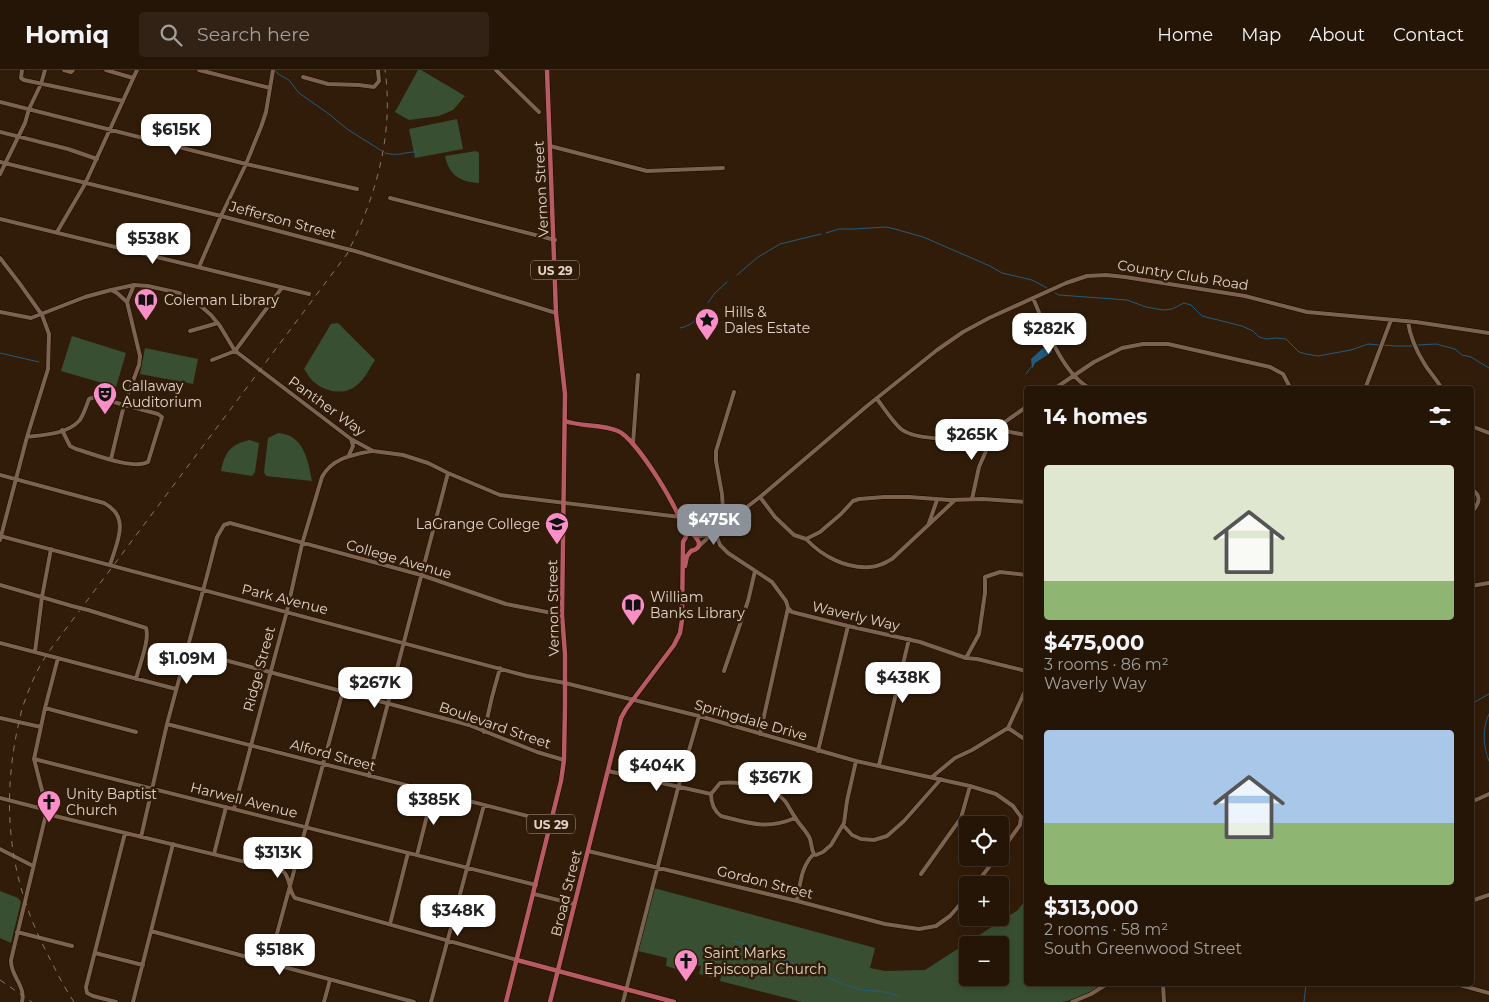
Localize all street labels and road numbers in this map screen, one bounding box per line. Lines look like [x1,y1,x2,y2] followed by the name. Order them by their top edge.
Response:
[529,140,553,238] street label: Vernon Street
[227,197,339,243] street label: Jefferson Street
[1116,256,1250,294] street label: Country Club Road
[531,260,579,280] road number: US 29
[285,372,369,440] street label: Panther Way
[344,535,454,583] street label: College Avenue
[543,559,563,656] street label: Vernon Street
[240,580,330,618] street label: Park Avenue
[810,597,902,635] street label: Waverly Way
[239,624,279,714] street label: Ridge Street
[692,695,810,745] street label: Springdale Drive
[437,697,554,753] street label: Boulevard Street
[288,735,378,775] street label: Alford Street
[188,778,300,822] street label: Harwell Avenue
[527,814,575,834] road number: US 29
[547,848,586,938] street label: Broad Street
[715,861,815,903] street label: Gordon Street

